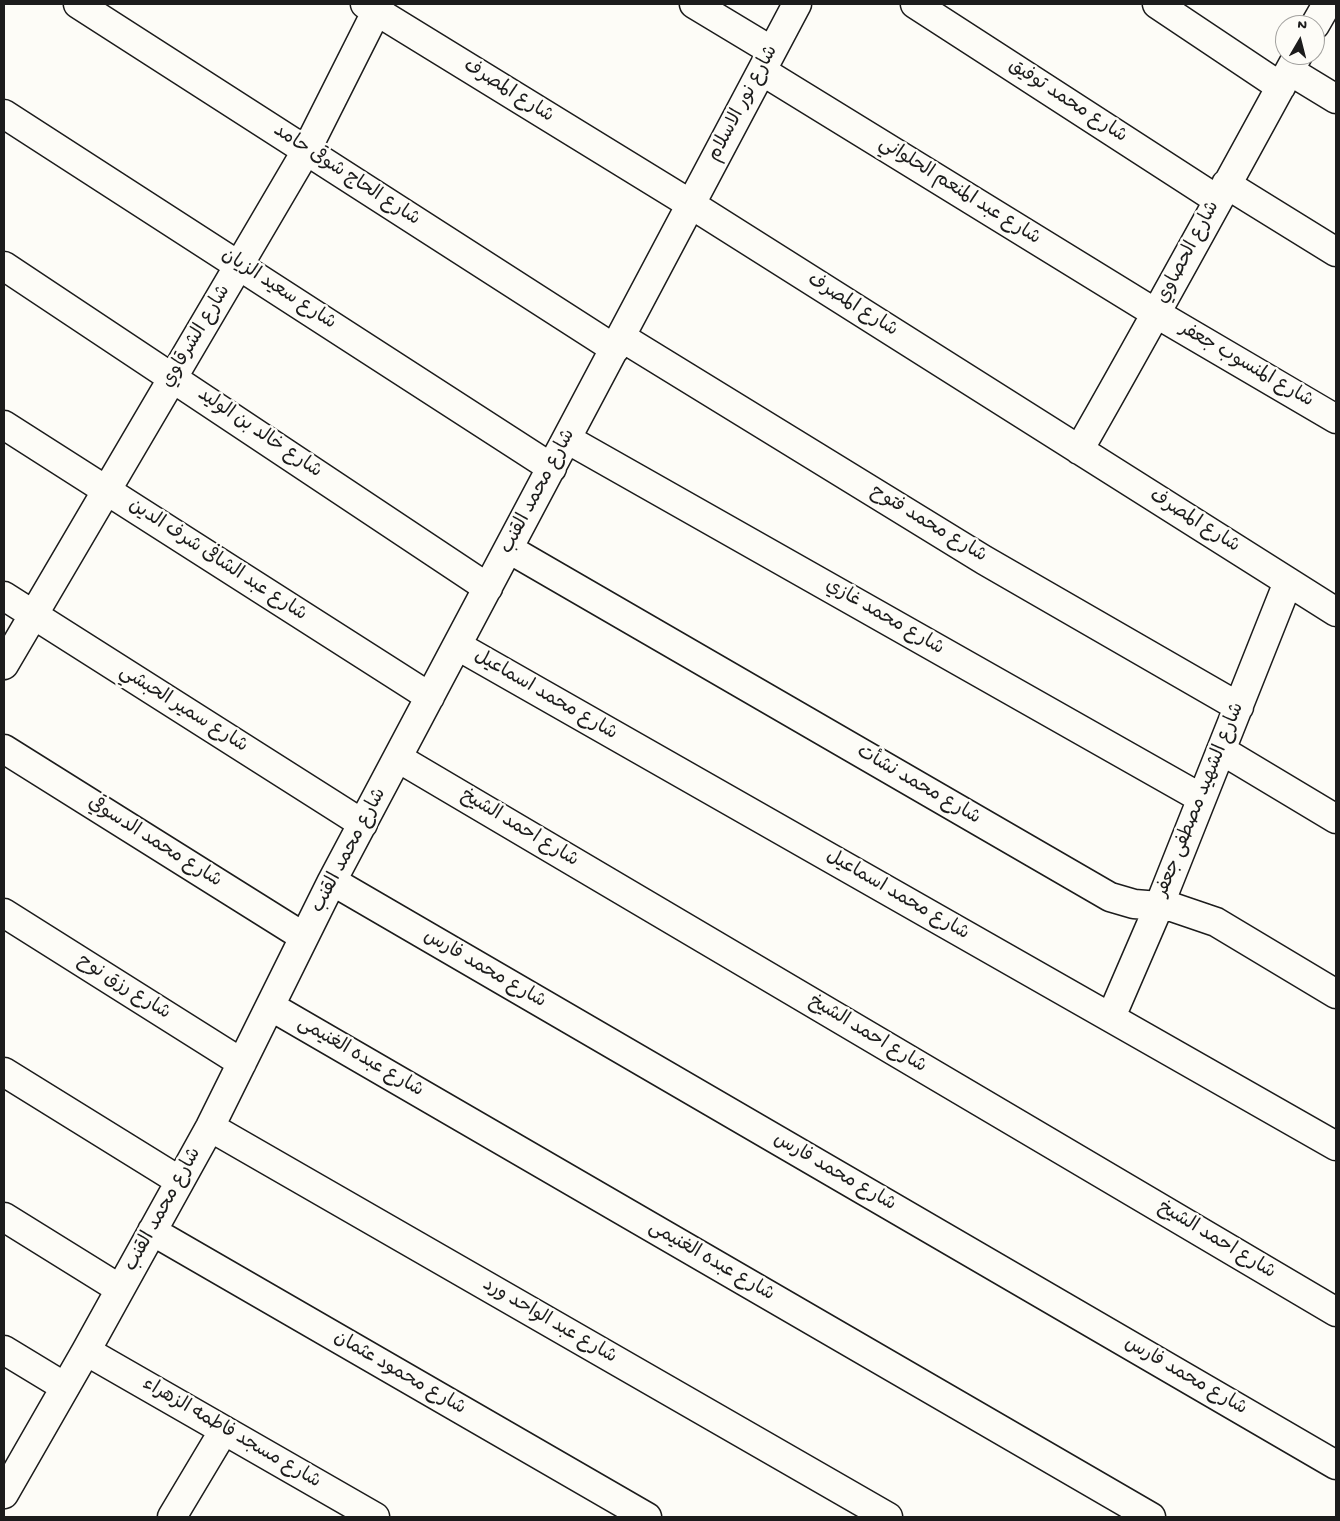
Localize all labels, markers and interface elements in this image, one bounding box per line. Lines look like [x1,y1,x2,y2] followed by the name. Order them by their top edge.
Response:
[1275,15,1325,65] north arrow
[1296,17,1308,35] text: N
[704,42,784,166] street label: شارع نور الاسلام
[459,55,557,129] street label: شارع المصرف
[1003,55,1131,149] street label: شارع محمد توفيق
[268,120,424,232] street label: شارع الحاج شوقى حامد
[874,133,1044,251] street label: شارع عبد المنعم الحلواني
[1152,198,1226,308] street label: شارع الحصاوي
[216,244,340,336] street label: شارع سعيد الزيان
[803,269,901,343] street label: شارع المصرف
[157,281,237,393] street label: شارع الشرقاوي
[1175,318,1317,414] street label: شارع المنسوب جعفر
[193,384,325,484] street label: شارع خالد بن الوليد
[497,426,581,558] street label: شارع محمد القنب
[866,481,990,569] street label: شارع محمد فتوح
[1145,485,1243,559] street label: شارع المصرف
[124,495,310,627] street label: شارع عبد الشافى شرف الدين
[821,575,947,661] street label: شارع محمد غازي
[469,646,621,746] street label: شارع محمد اسماعيل
[115,661,251,759] street label: شارع سمير الحبشي
[1152,700,1250,900] street label: شارع الشهيد مصطفى جعفر
[852,741,984,831] street label: شارع محمد نشأت
[308,785,392,917] street label: شارع محمد القنب
[456,785,582,873] street label: شارع احمد الشيخ
[83,793,225,893] street label: شارع محمد الدسوقي
[821,846,973,946] street label: شارع محمد اسماعيل
[419,926,549,1014] street label: شارع محمد فارس
[72,950,174,1026] street label: شارع رزق نوح
[804,991,930,1079] street label: شارع احمد الشيخ
[293,1013,427,1103] street label: شارع عبده الغنيمى
[769,1129,899,1217] street label: شارع محمد فارس
[121,1144,207,1276] street label: شارع محمد القنب
[1153,1197,1279,1285] street label: شارع احمد الشيخ
[644,1217,778,1307] street label: شارع عبده الغنيمى
[478,1274,620,1370] street label: شارع عبد الواحد ورد
[329,1327,469,1421] street label: شارع محمود عثمان
[1120,1333,1250,1421] street label: شارع محمد فارس
[138,1374,324,1494] street label: شارع مسجد فاطمه الزهراء

